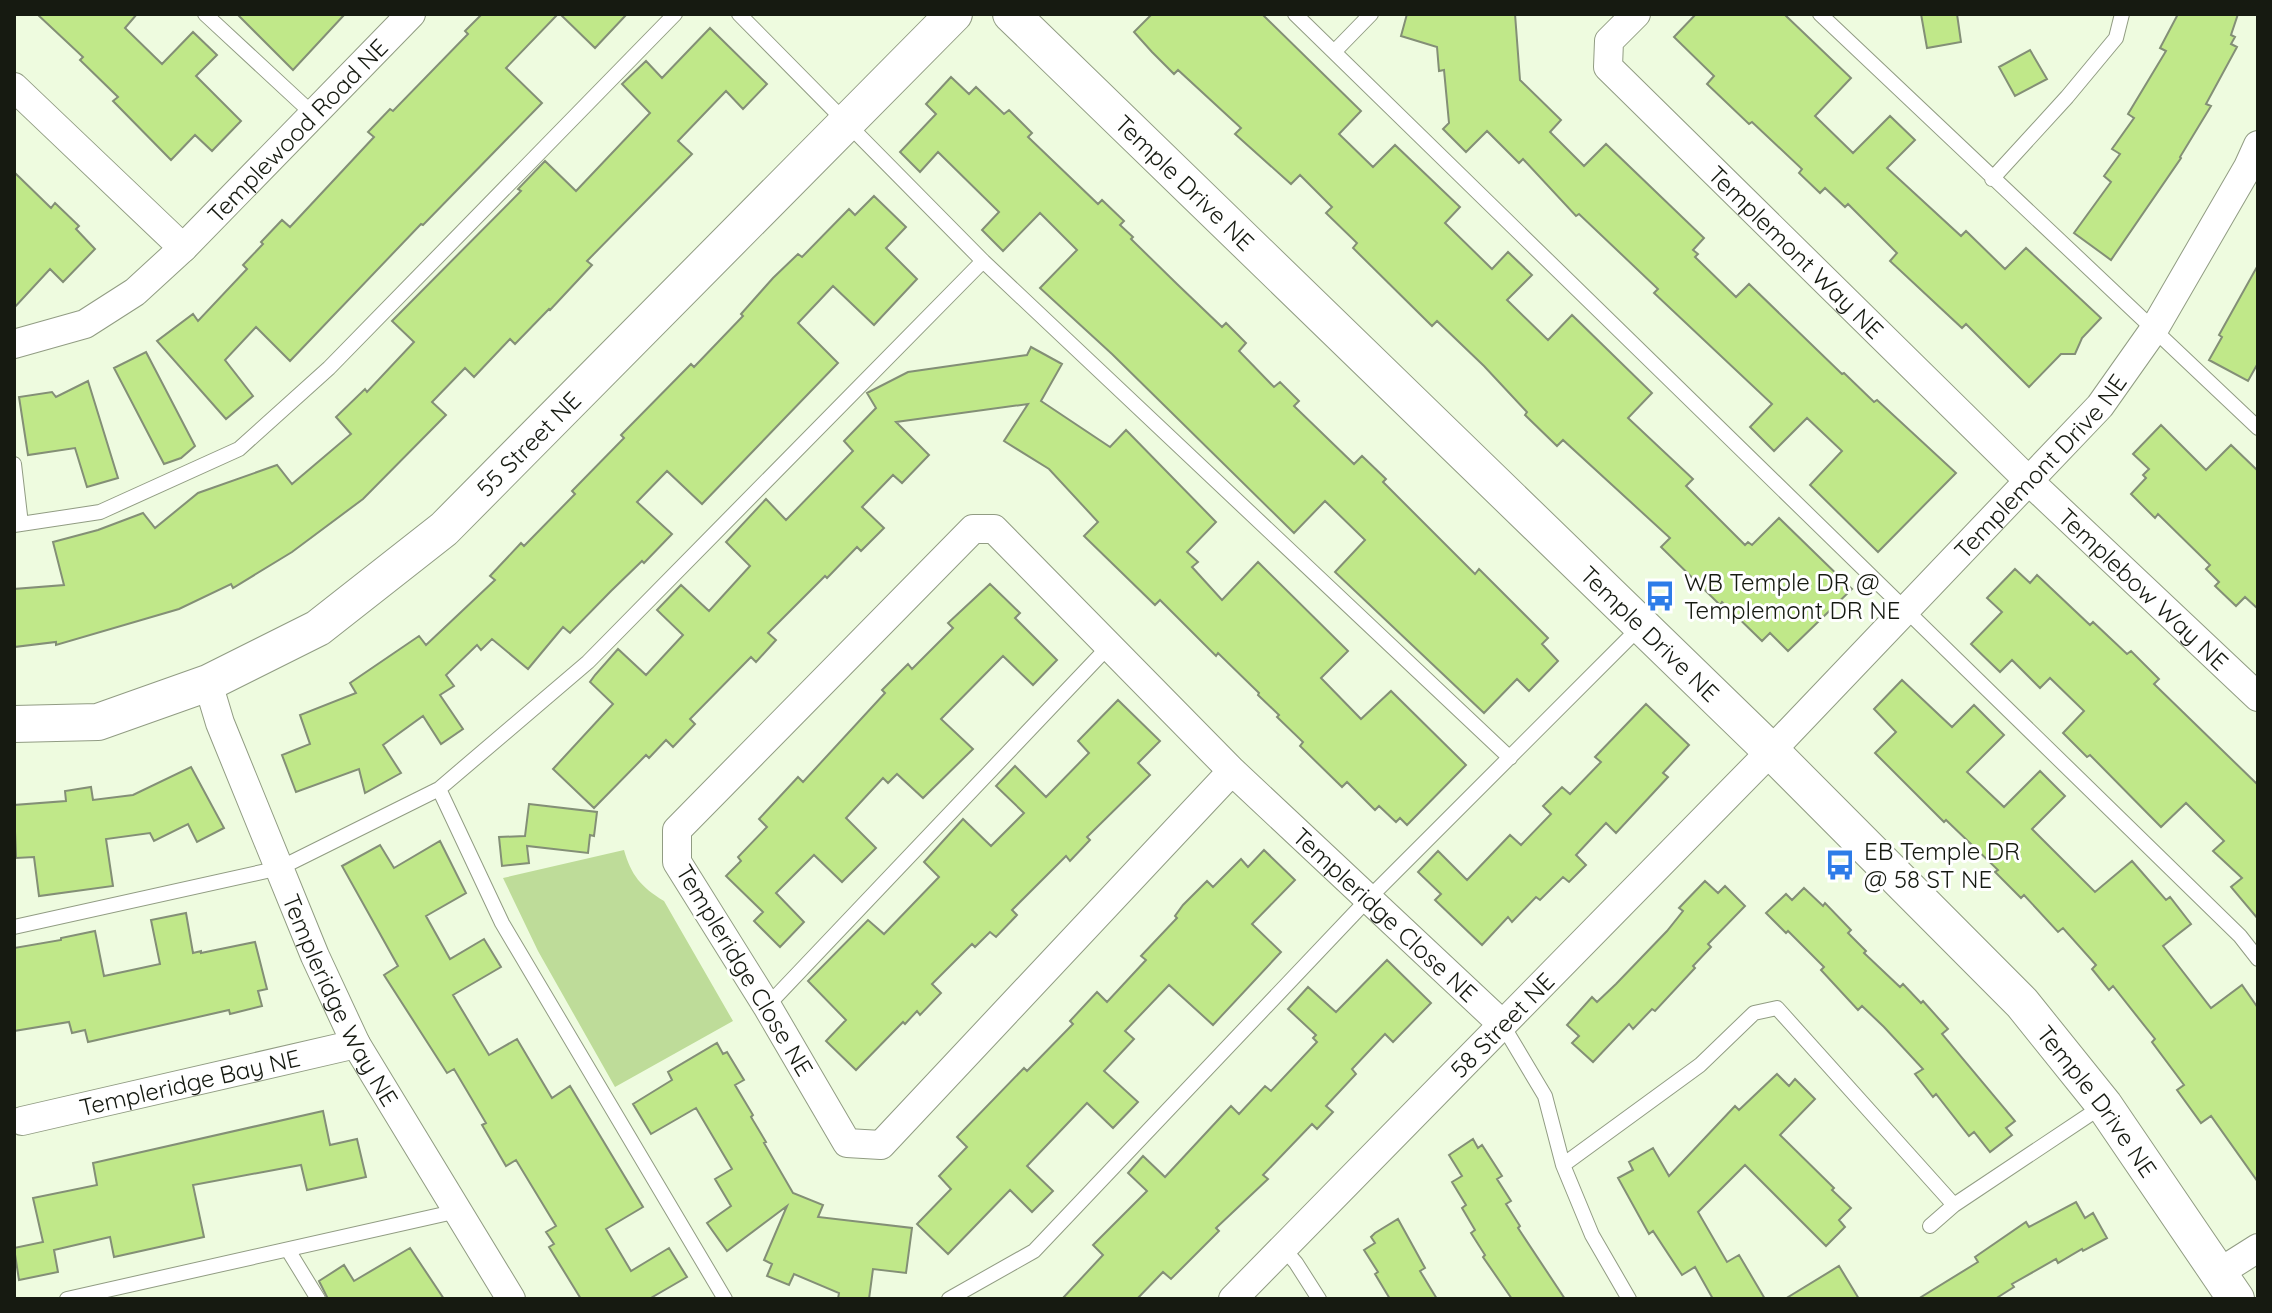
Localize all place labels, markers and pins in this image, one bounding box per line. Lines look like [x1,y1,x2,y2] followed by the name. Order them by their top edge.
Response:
[1684,567,1900,625] place label: WB Temple DR @ Templemont DR NE
[1643,579,1677,613] bus stop icon: WB Temple DR @ Templemont DR NE
[1864,836,2020,894] place label: EB Temple DR @ 58 ST NE
[1823,848,1857,882] bus stop icon: EB Temple DR @ 58 ST NE

